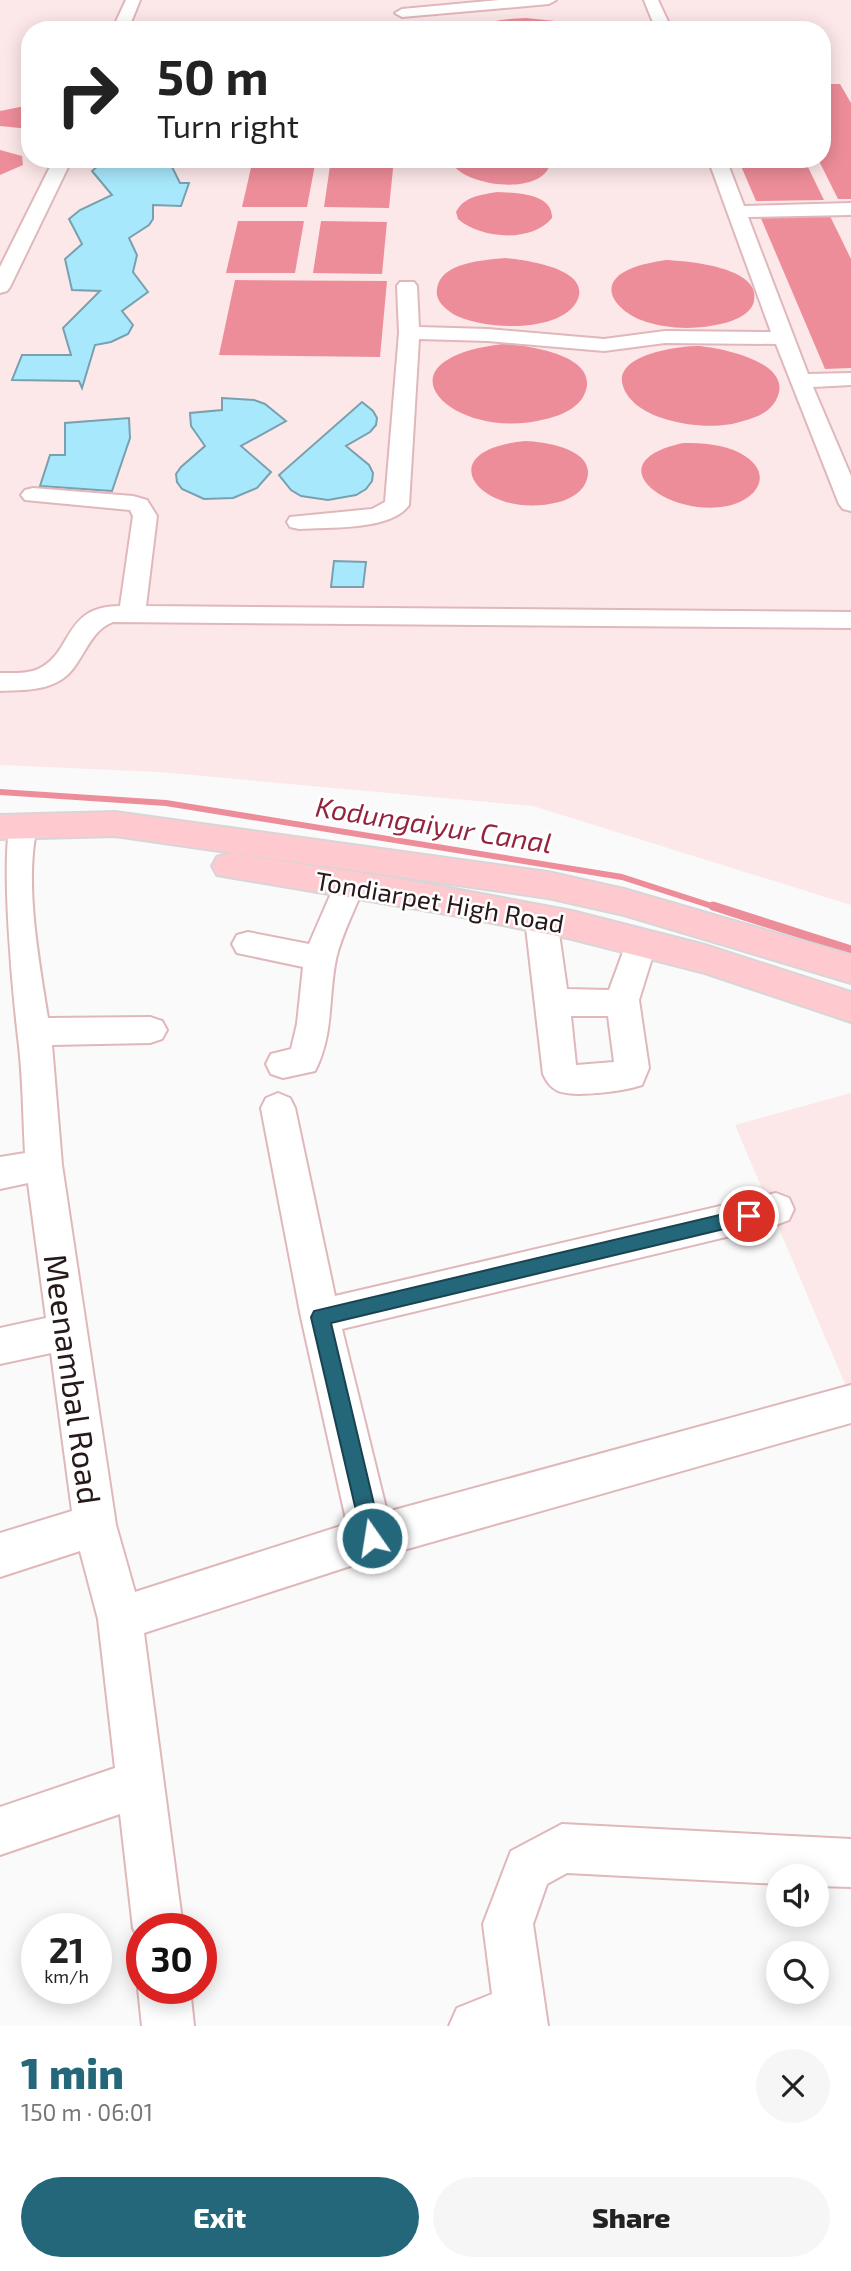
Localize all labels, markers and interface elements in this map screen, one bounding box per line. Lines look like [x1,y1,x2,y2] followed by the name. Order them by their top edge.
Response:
[157,46,269,105] text: 50 m
[42,49,133,140] icon: right
[157,106,299,144] text: Turn right
[313,789,555,859] water label: Kodungaiyur Canal
[313,864,567,938] street label: Tondiarpet High Road
[719,1186,779,1246] pin
[730,1197,768,1235] icon: arrive
[38,1252,110,1506] street label: Meenambal Road
[335,1501,409,1575] position arrow
[766,1864,829,2004] map controls
[766,1864,829,1927] button: sound
[126,1913,217,2004] speed limit sign: 30
[49,1928,84,1970] text: 21
[766,1941,829,2004] button: search
[44,1965,89,1987] text: km/h
[21,2047,124,2097] text: 1 min
[756,2049,830,2123] button: close
[21,2098,153,2126] text: 150 m · 06:01
[21,2177,419,2257] button: Exit
[433,2177,830,2257] button: Share

